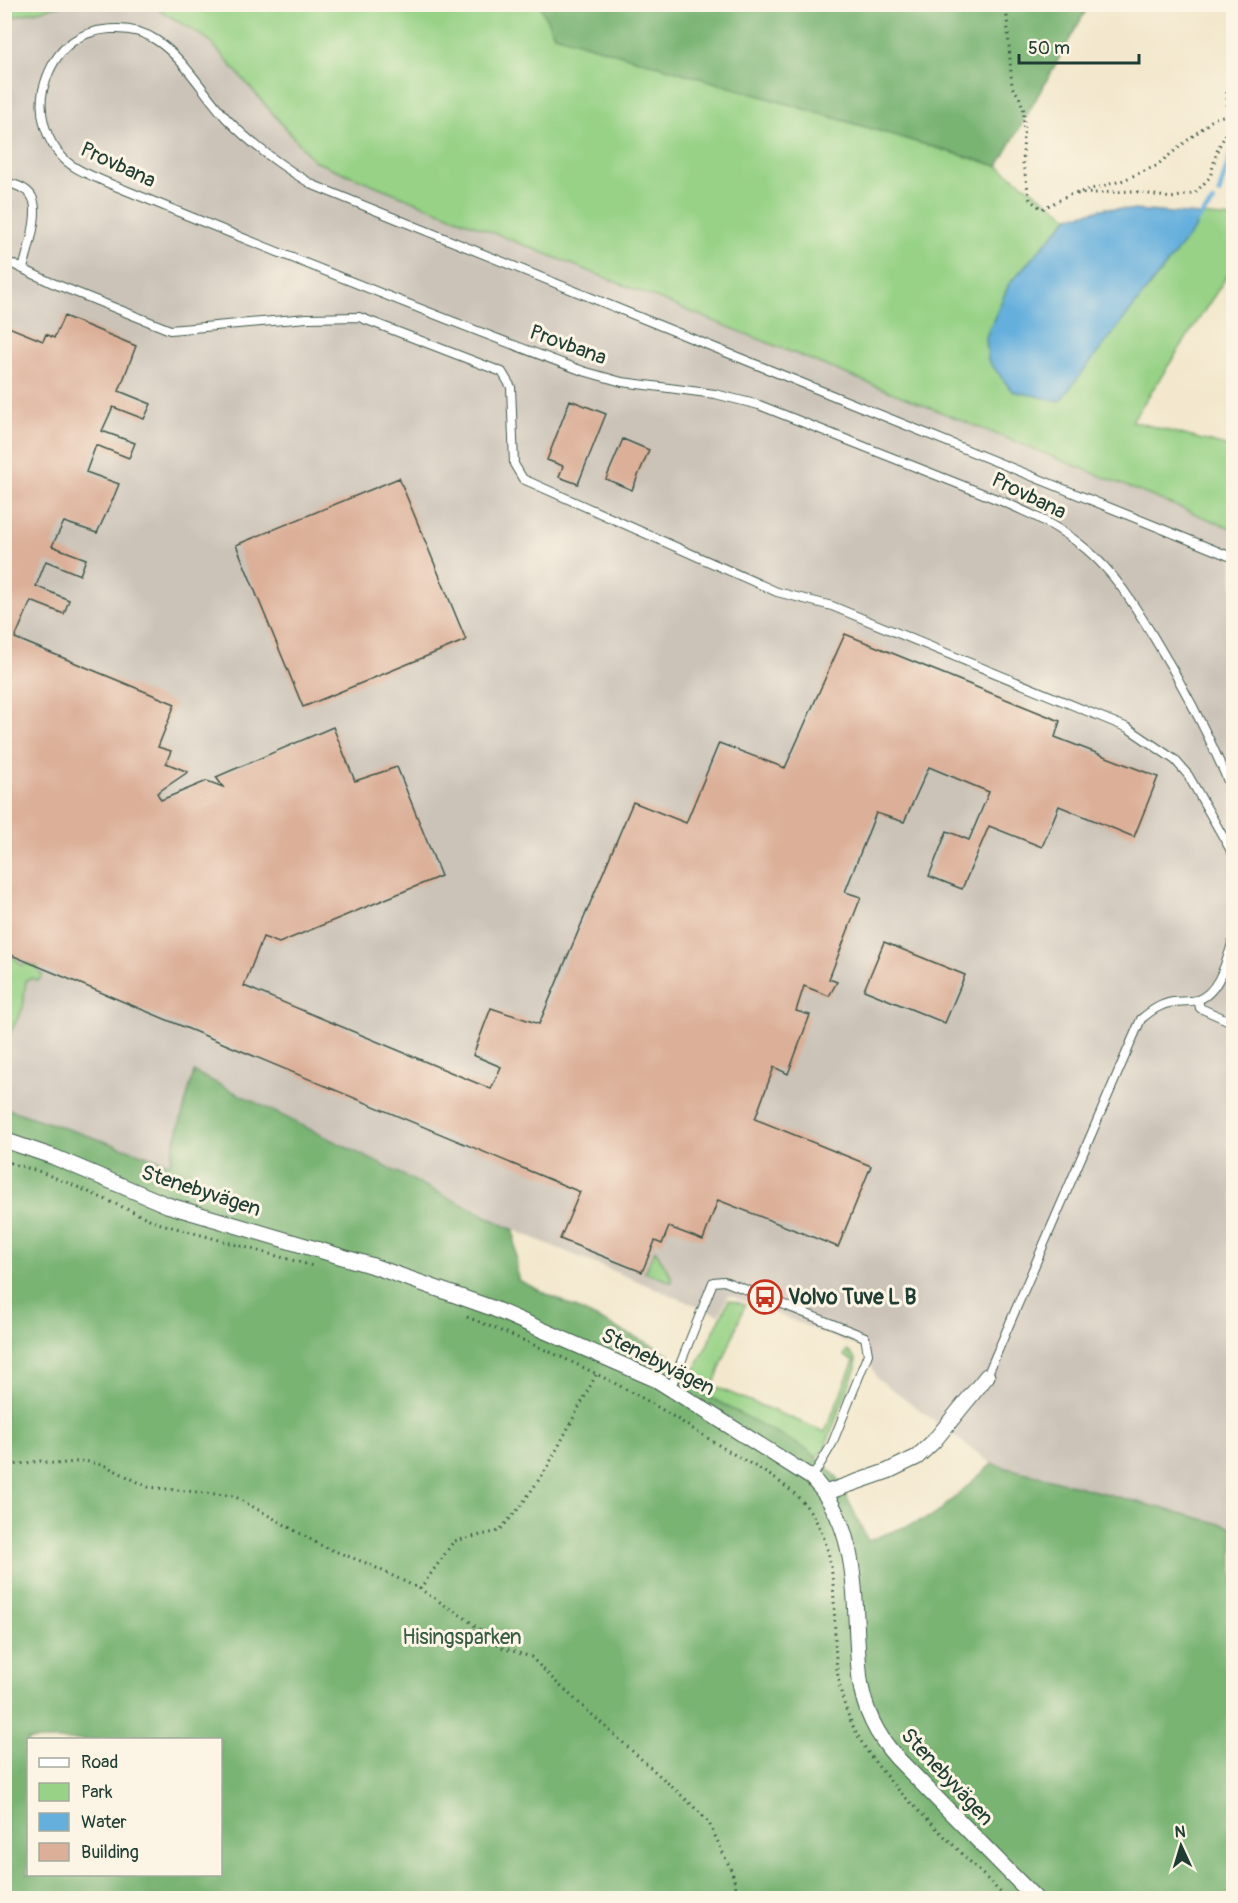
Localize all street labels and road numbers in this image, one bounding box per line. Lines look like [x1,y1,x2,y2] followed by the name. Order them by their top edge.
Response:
[76,136,160,194] street label: Provbana
[526,319,610,371] street label: Provbana
[987,466,1071,526] street label: Provbana
[138,1159,264,1223] street label: Stenebyvägen
[597,1322,719,1402] street label: Stenebyvägen
[895,1722,999,1832] street label: Stenebyvägen

